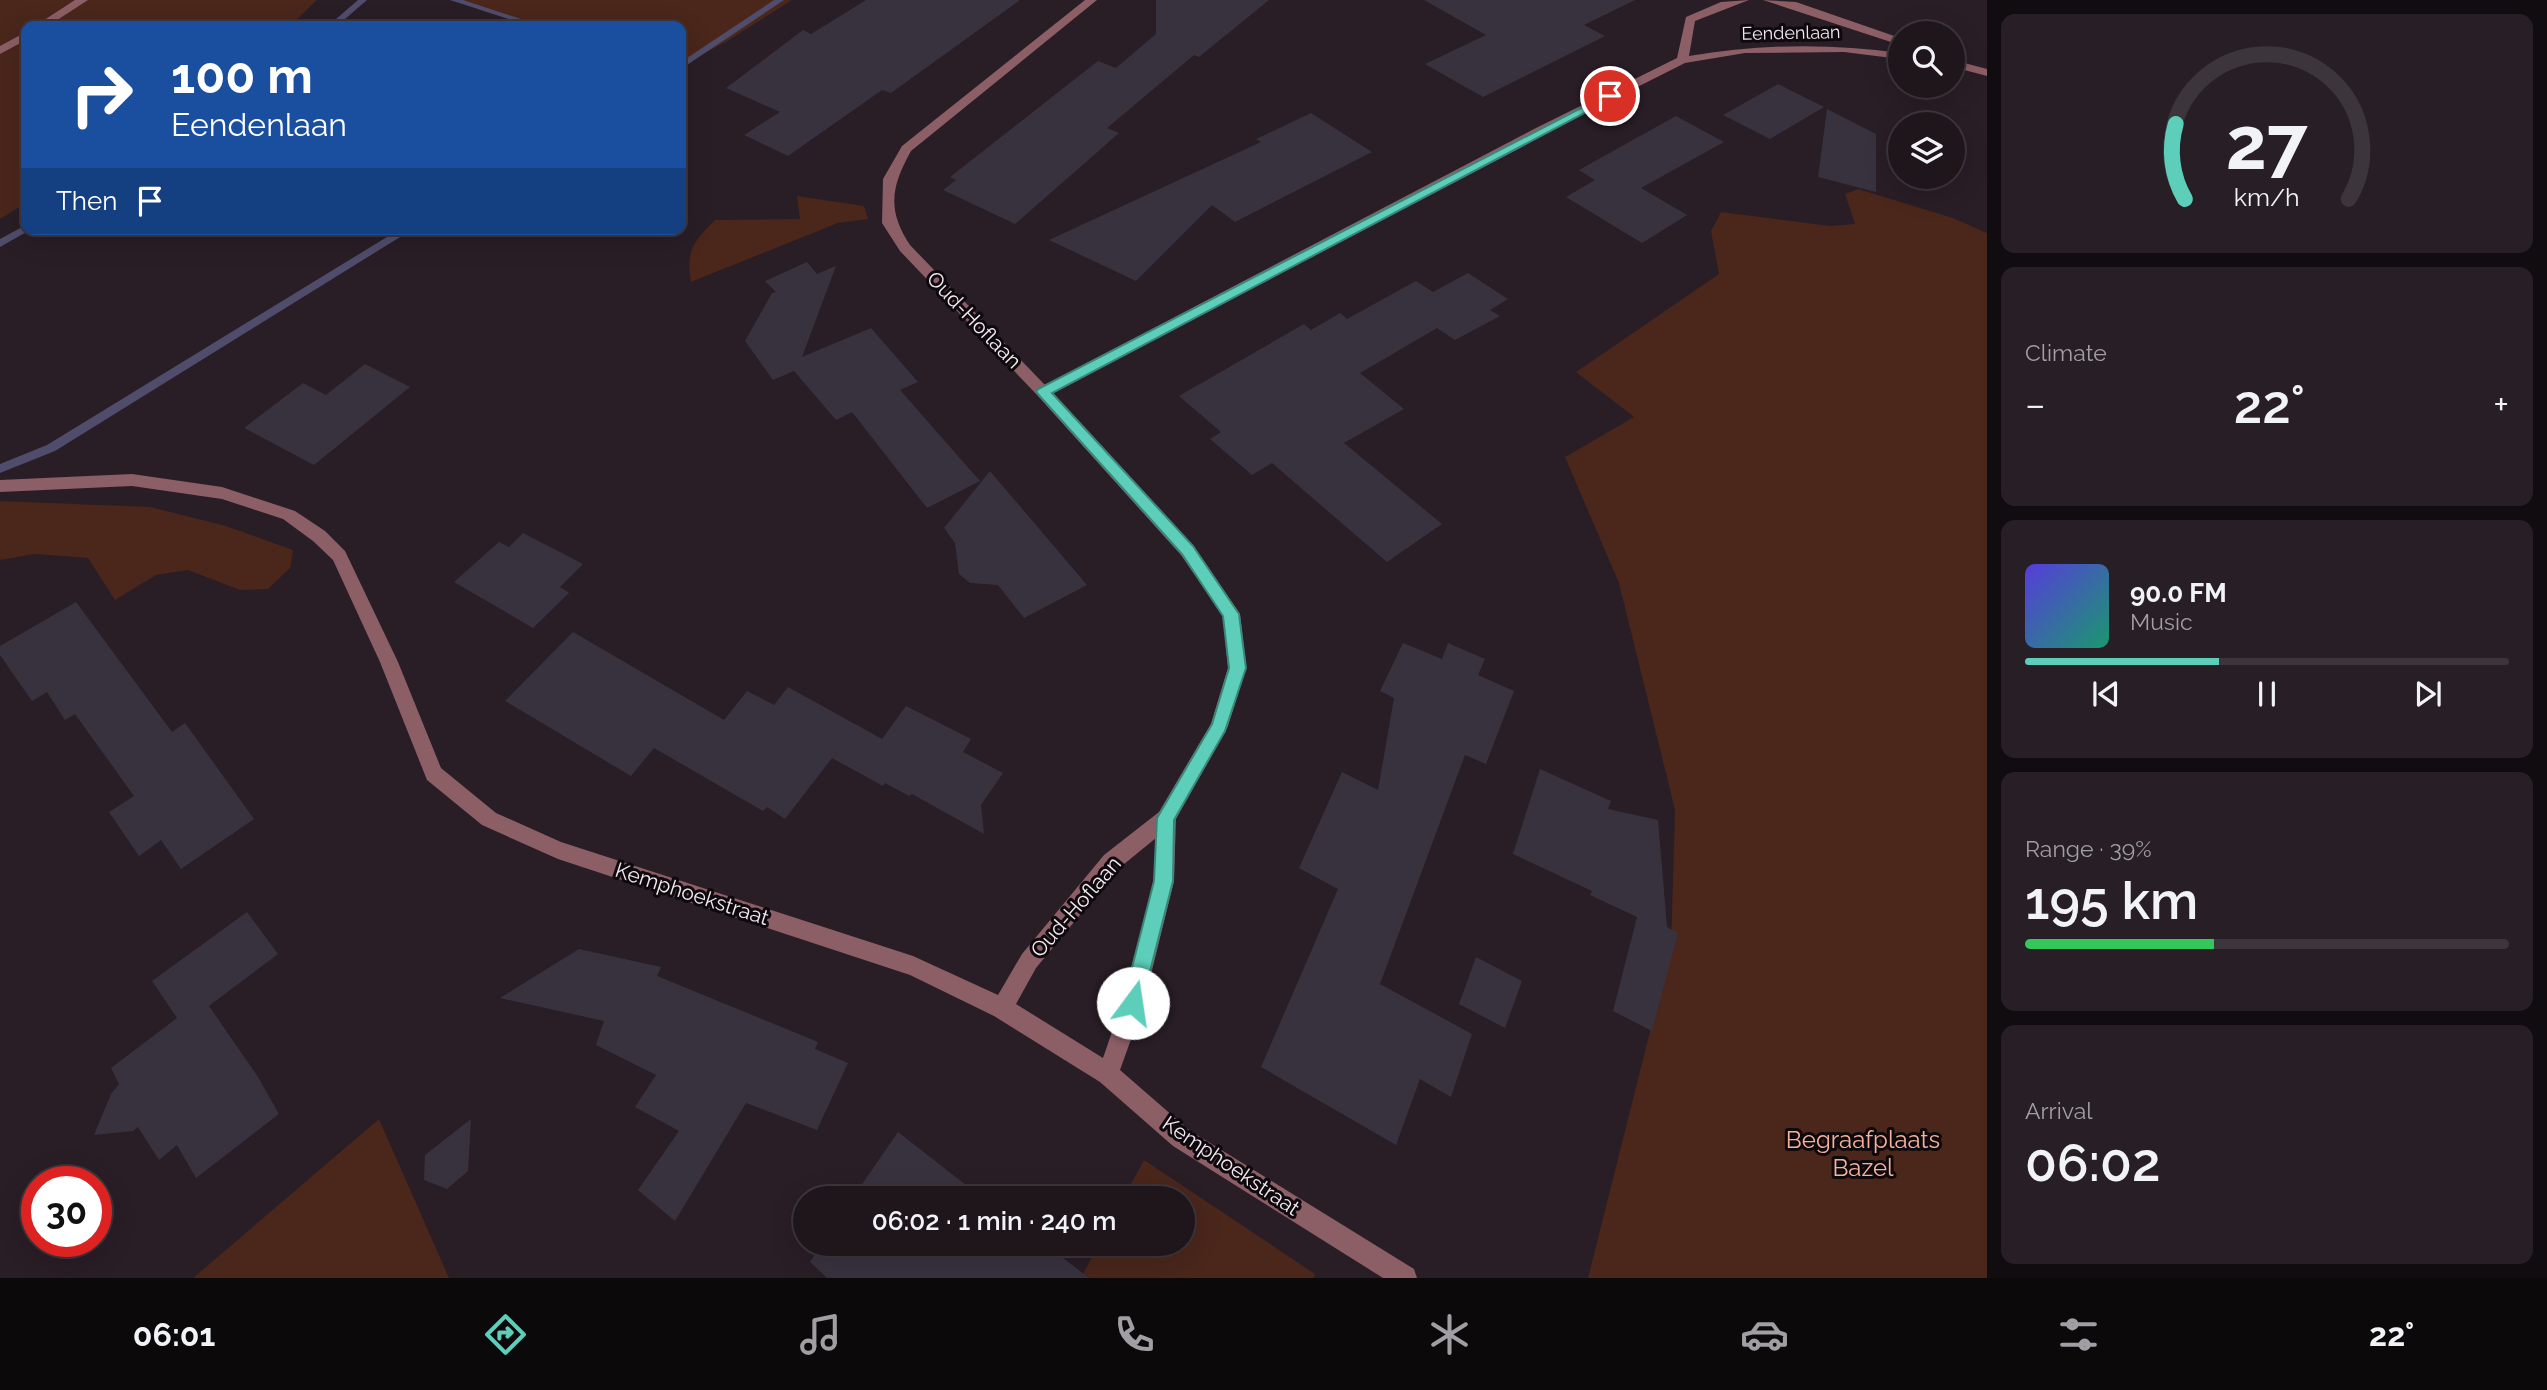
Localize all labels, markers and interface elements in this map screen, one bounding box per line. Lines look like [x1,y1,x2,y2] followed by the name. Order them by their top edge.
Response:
[1741,21,1841,44] street label: Eendenlaan
[1888,21,1965,189] map controls
[1888,21,1965,98] button: search
[171,47,313,104] text: 100 m
[56,49,147,140] icon: right
[1580,66,1640,126] pin
[1591,77,1629,115] icon: arrive
[2226,102,2308,187] text: 27
[171,106,347,143] text: Eendenlaan
[1888,112,1965,189] button: layers
[131,182,169,220] icon: arrive
[2234,182,2300,212] text: km/h
[56,186,117,216] text: Then
[922,266,1027,373] street label: Oud-Hoflaan
[2025,339,2107,366] text: Climate
[2234,374,2305,435] text: 22°
[2025,382,2045,427] text: −
[2493,382,2509,427] text: +
[2130,578,2227,608] text: 90.0 FM
[2130,608,2193,635] text: Music
[2087,675,2125,713] icon: previous
[2248,675,2286,713] icon: pause
[2409,675,2447,713] icon: next
[2025,835,2152,862] text: Range · 39%
[1025,851,1126,962] street label: Oud-Hoflaan
[612,857,772,930] street label: Kemphoekstraat
[2025,870,2198,931] text: 195 km
[1096,966,1170,1040] position arrow
[2025,1097,2092,1124] text: Arrival
[1158,1110,1305,1221] street label: Kemphoekstraat
[1786,1125,1940,1182] park label: Begraafplaats Bazel
[2025,1132,2161,1193] text: 06:02
[21,1166,112,1257] speed limit sign: 30
[872,1206,1116,1236] text: 06:02 · 1 min · 240 m
[481,1310,530,1359] icon: directions
[796,1310,845,1359] icon: music
[1110,1310,1159,1359] icon: phone
[1425,1310,1474,1359] icon: climate
[1740,1310,1789,1359] icon: car
[2054,1310,2103,1359] icon: filters
[133,1316,215,1353] text: 06:01
[2369,1316,2414,1353] text: 22°

